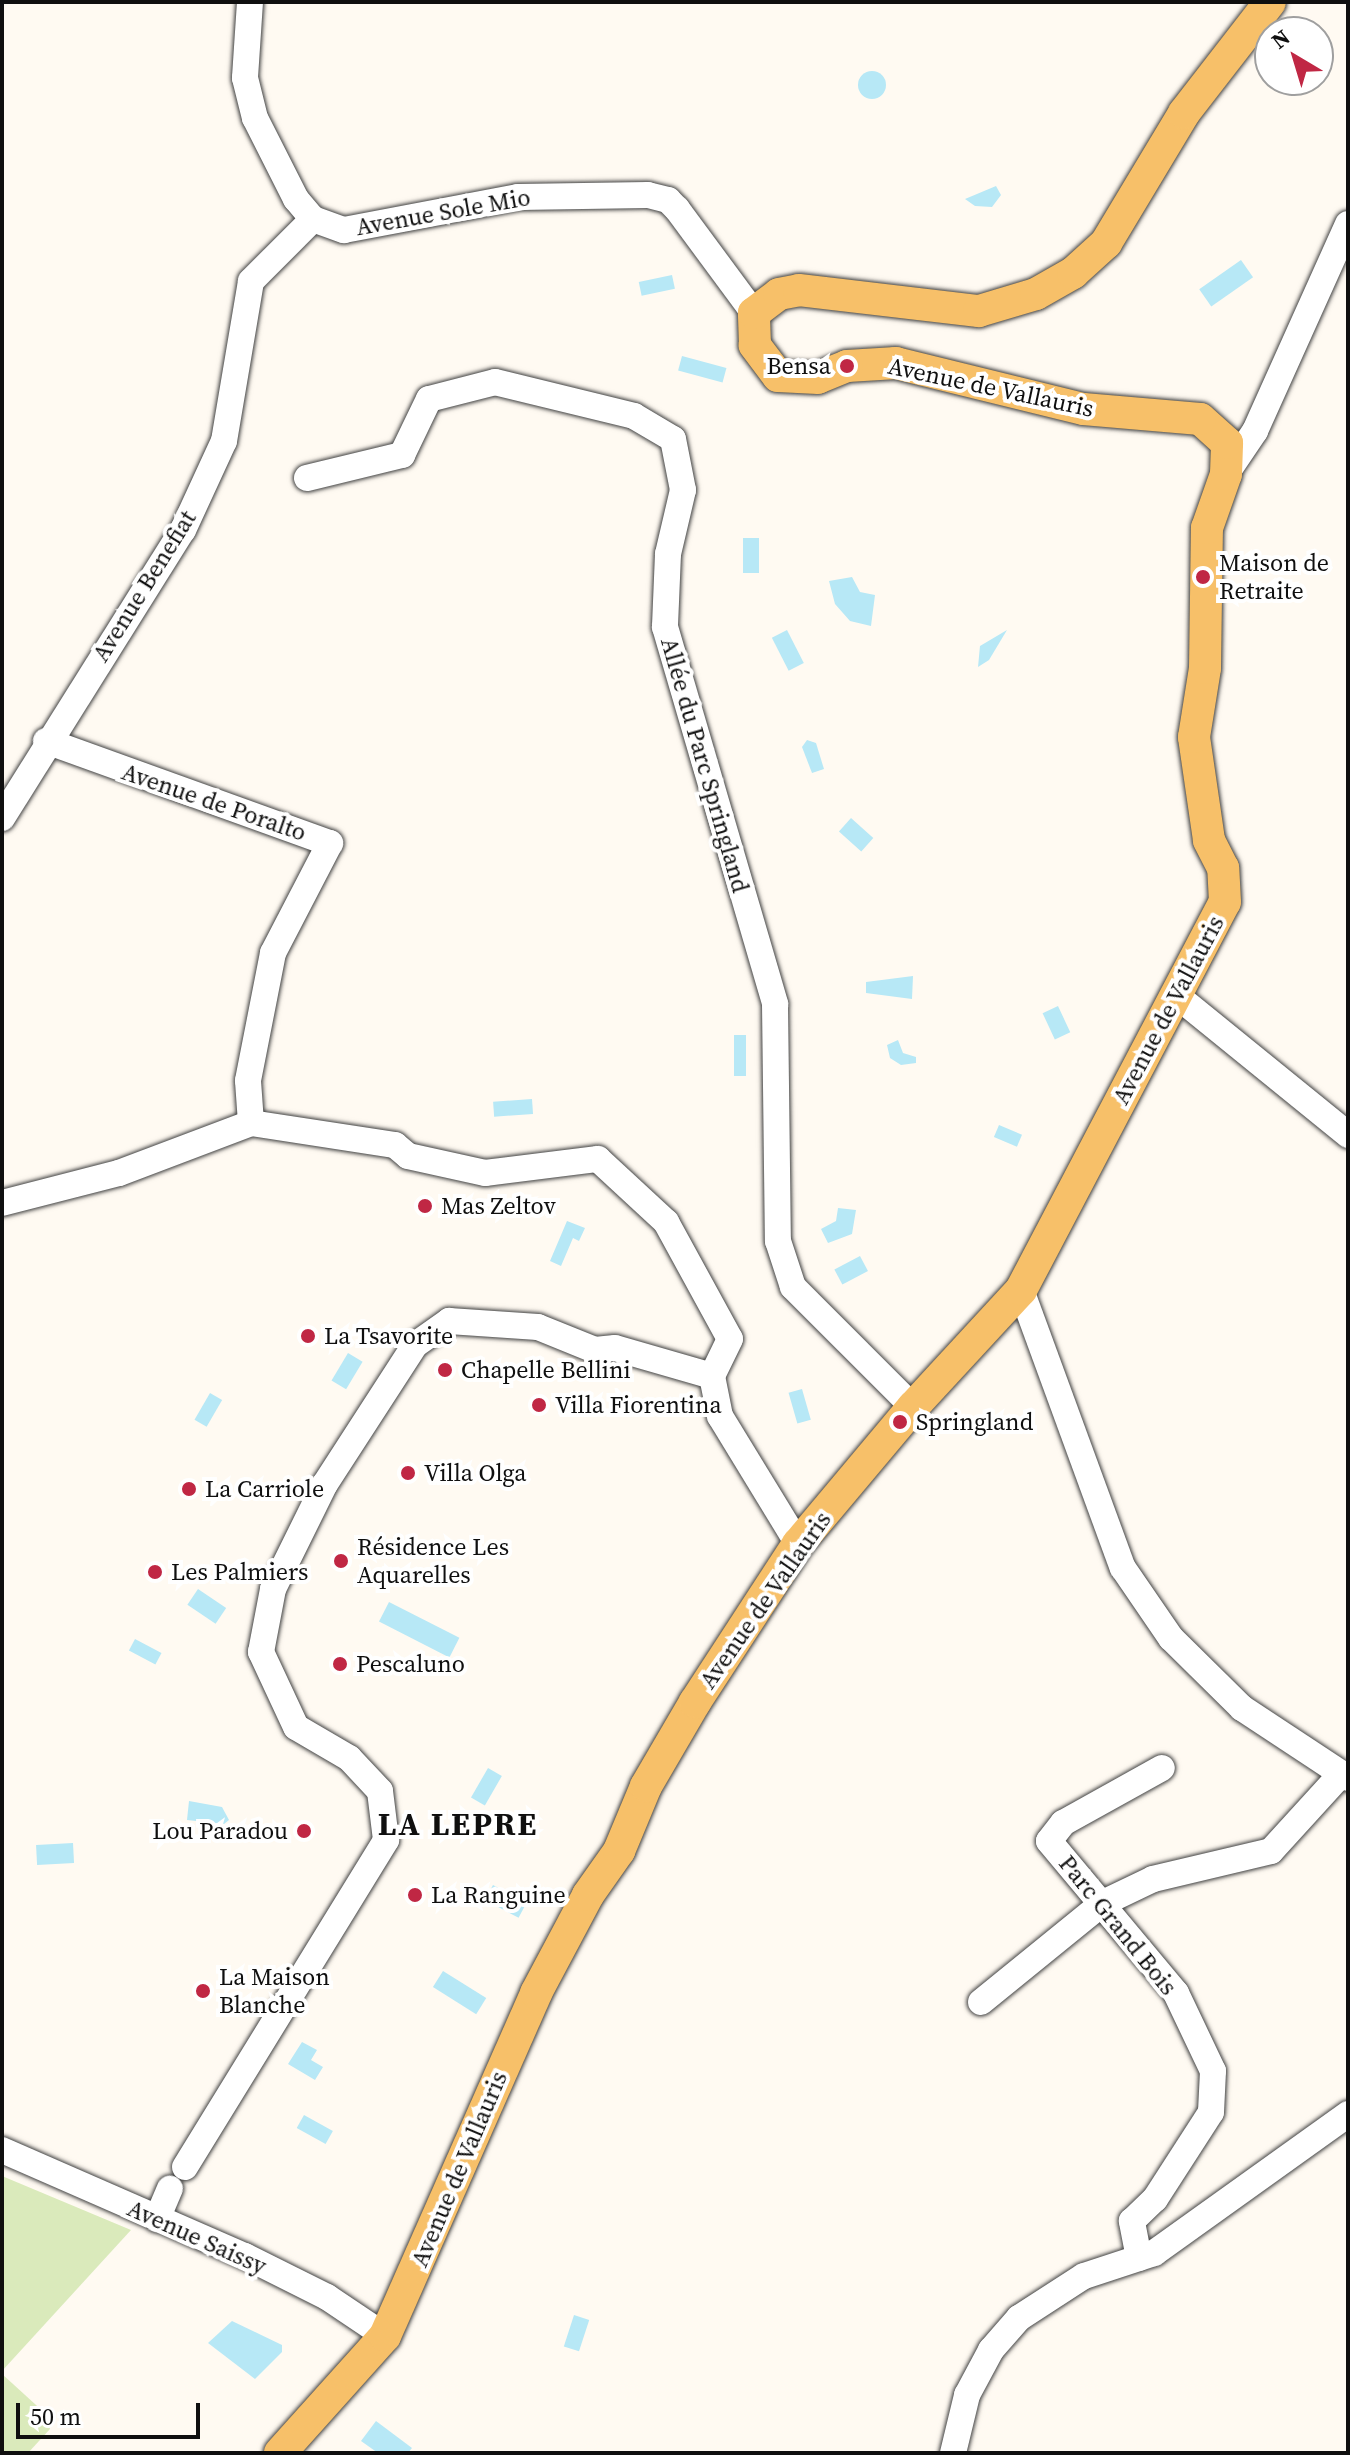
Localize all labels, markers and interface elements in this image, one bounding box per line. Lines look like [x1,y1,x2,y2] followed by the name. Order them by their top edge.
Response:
[1254,16,1334,96] north arrow
[1265,22,1296,55] text: N
[354,182,532,242] street label: Avenue Sole Mio
[885,351,1097,423] street label: Avenue de Vallauris
[766,352,831,380] place label: Bensa
[838,357,856,375] marker: Bensa
[86,505,202,667] street label: Avenue Benefiat
[1219,549,1329,605] place label: Maison de Retraite
[1194,568,1212,586] marker: Maison de Retraite
[655,634,755,896] street label: Allée du Parc Springland
[118,757,310,847] street label: Avenue de Poralto
[1106,910,1230,1110] street label: Avenue de Vallauris
[441,1192,556,1220] place label: Mas Zeltov
[416,1197,434,1215] marker: Mas Zeltov
[324,1322,454,1350] place label: La Tsavorite
[299,1327,317,1345] marker: La Tsavorite
[461,1356,631,1384] place label: Chapelle Bellini
[436,1361,454,1379] marker: Chapelle Bellini
[555,1391,722,1419] place label: Villa Fiorentina
[530,1396,548,1414] marker: Villa Fiorentina
[916,1408,1033,1436] place label: Springland
[891,1413,909,1431] marker: Springland
[424,1459,527,1487] place label: Villa Olga
[399,1464,417,1482] marker: Villa Olga
[205,1475,324,1503] place label: La Carriole
[180,1480,198,1498] marker: La Carriole
[693,1506,837,1694] street label: Avenue de Vallauris
[357,1533,509,1589] place label: Résidence Les Aquarelles
[332,1552,350,1570] marker: Résidence Les Aquarelles
[171,1558,308,1586] place label: Les Palmiers
[146,1563,164,1581] marker: Les Palmiers
[356,1650,465,1678] place label: Pescaluno
[331,1655,349,1673] marker: Pescaluno
[378,1805,538,1843] district label: LA LEPRE
[152,1817,288,1845] place label: Lou Paradou
[295,1822,313,1840] marker: Lou Paradou
[1053,1849,1183,2001] street label: Parc Grand Bois
[431,1881,566,1909] place label: La Ranguine
[406,1886,424,1904] marker: La Ranguine
[219,1963,330,2019] place label: La Maison Blanche
[194,1982,212,2000] marker: La Maison Blanche
[405,2067,513,2271] street label: Avenue de Vallauris
[123,2194,271,2280] street label: Avenue Saissy
[20,2387,204,2437] scale bar
[30,2400,81,2433] text: 50 m

